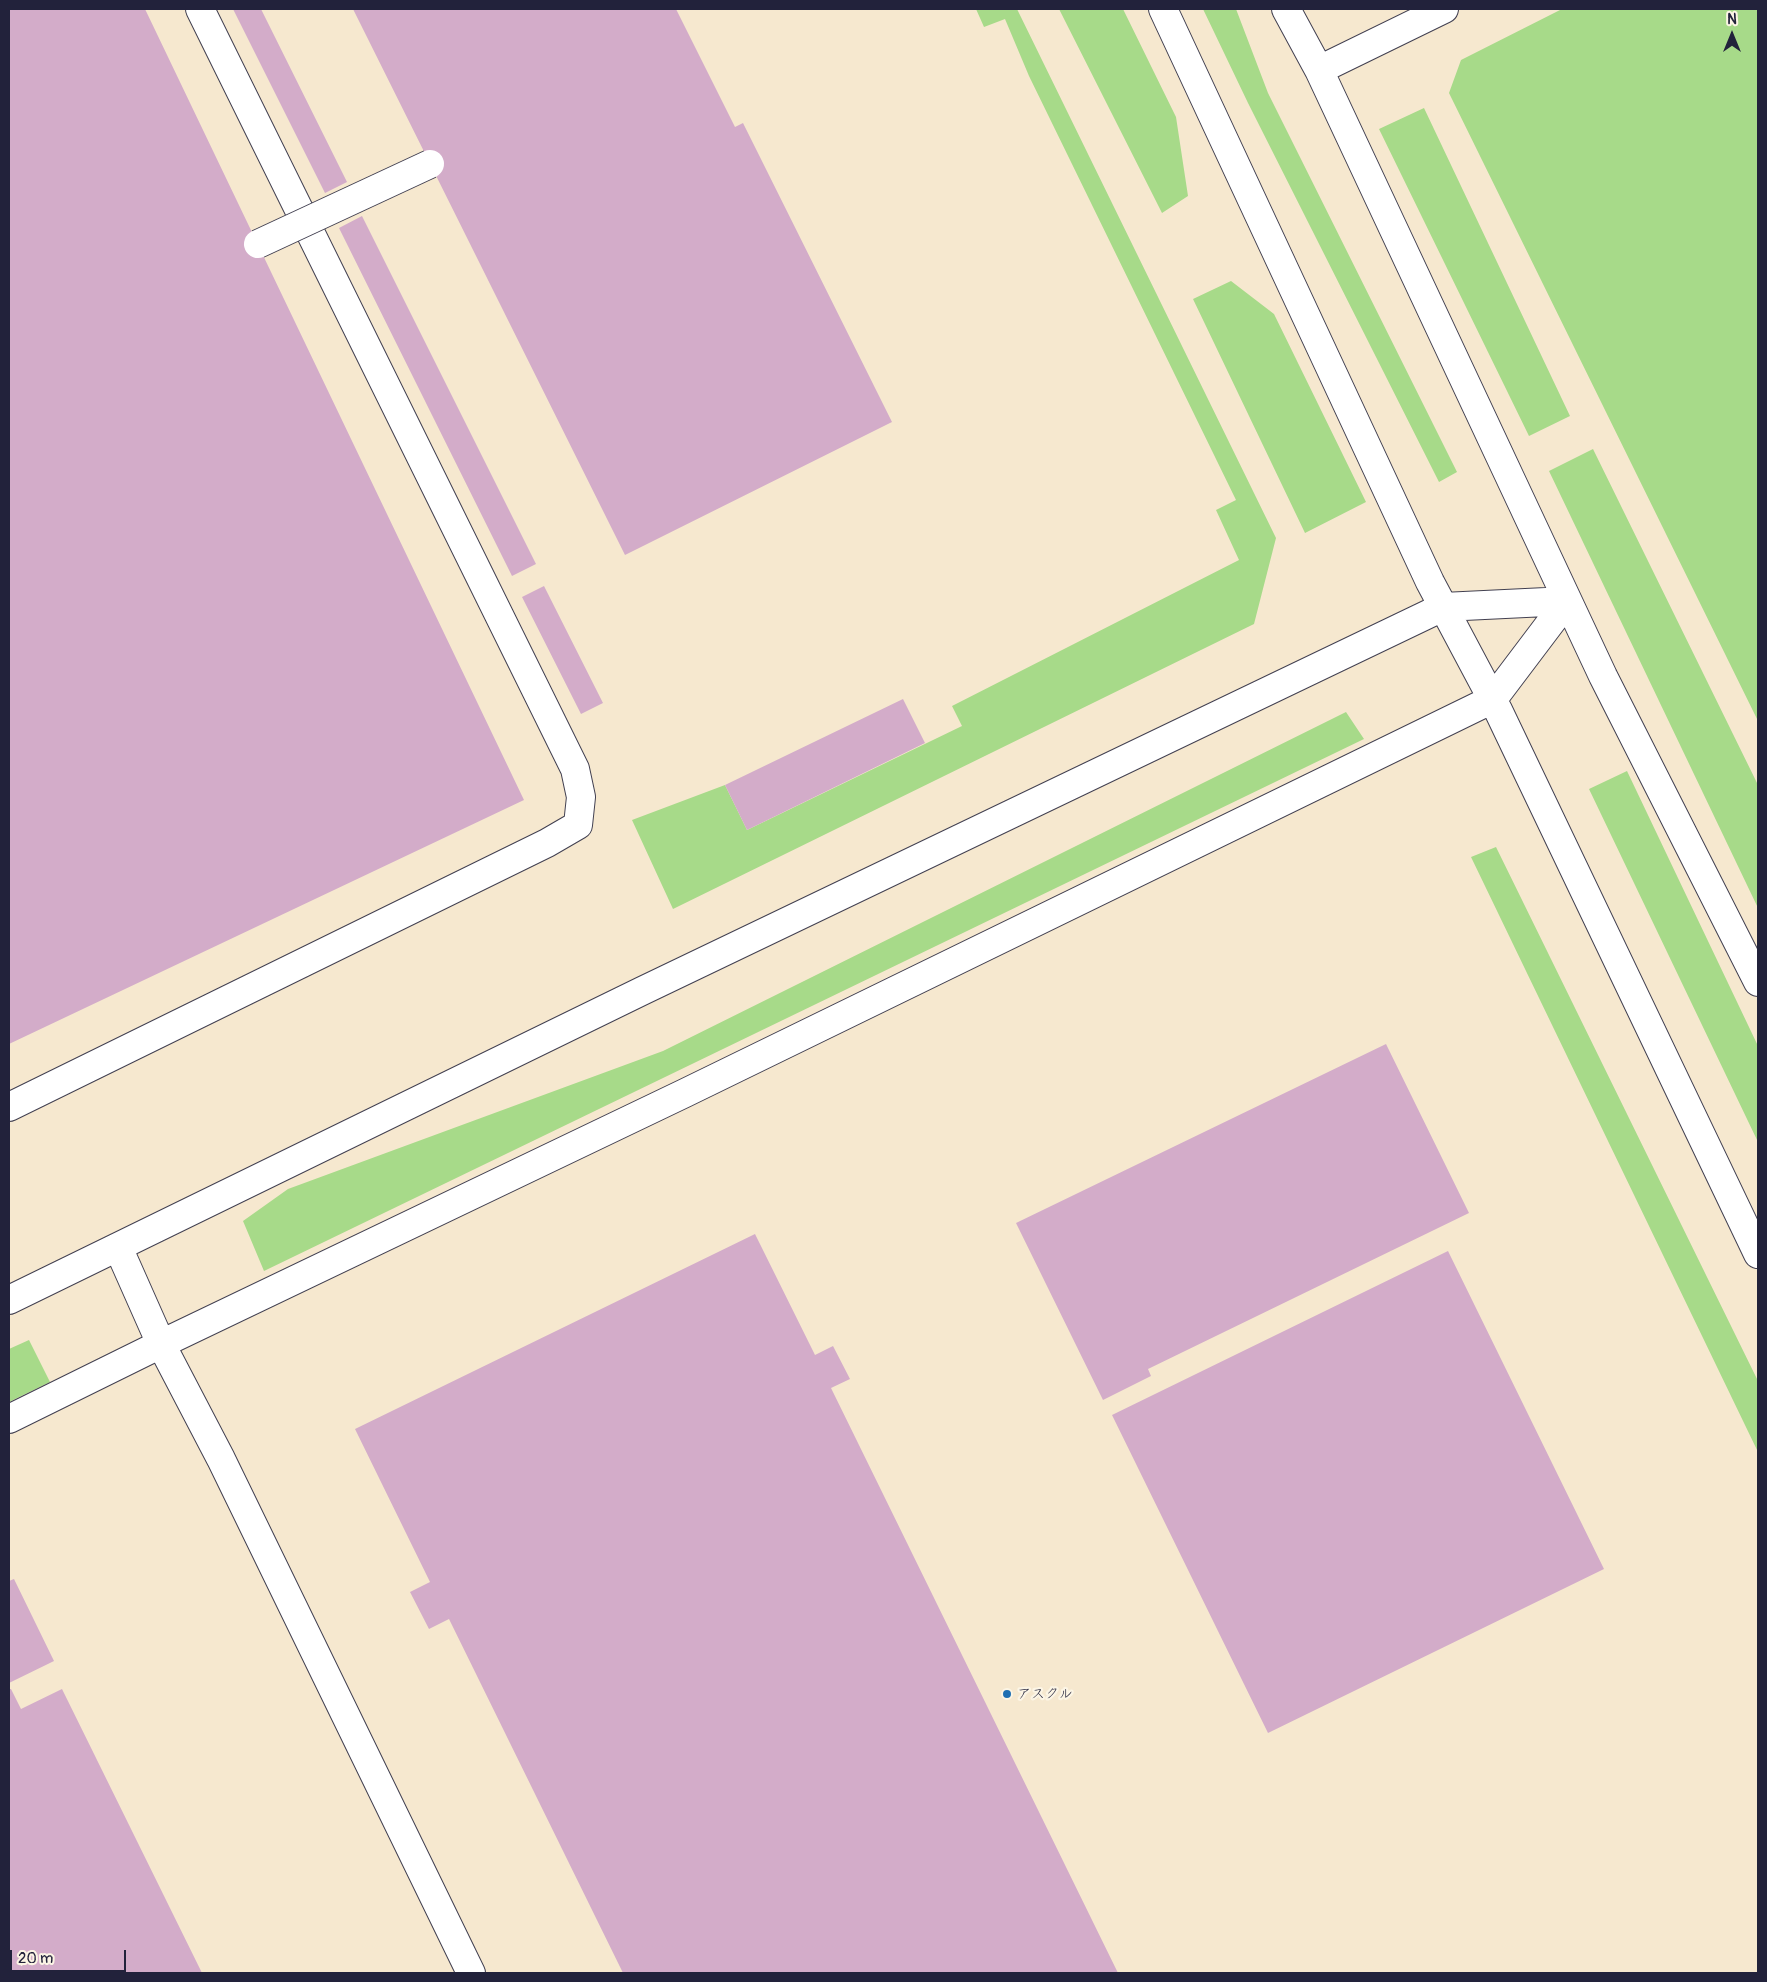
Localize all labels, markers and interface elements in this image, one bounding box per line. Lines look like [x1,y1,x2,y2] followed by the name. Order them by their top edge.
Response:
[1707,10,1757,60] north arrow
[1727,11,1737,28] text: N
[1017,1686,1073,1702] place label: アスクル
[1001,1688,1013,1700] marker: アスクル
[12,1940,129,1972] scale bar
[18,1949,53,1968] text: 20 m

